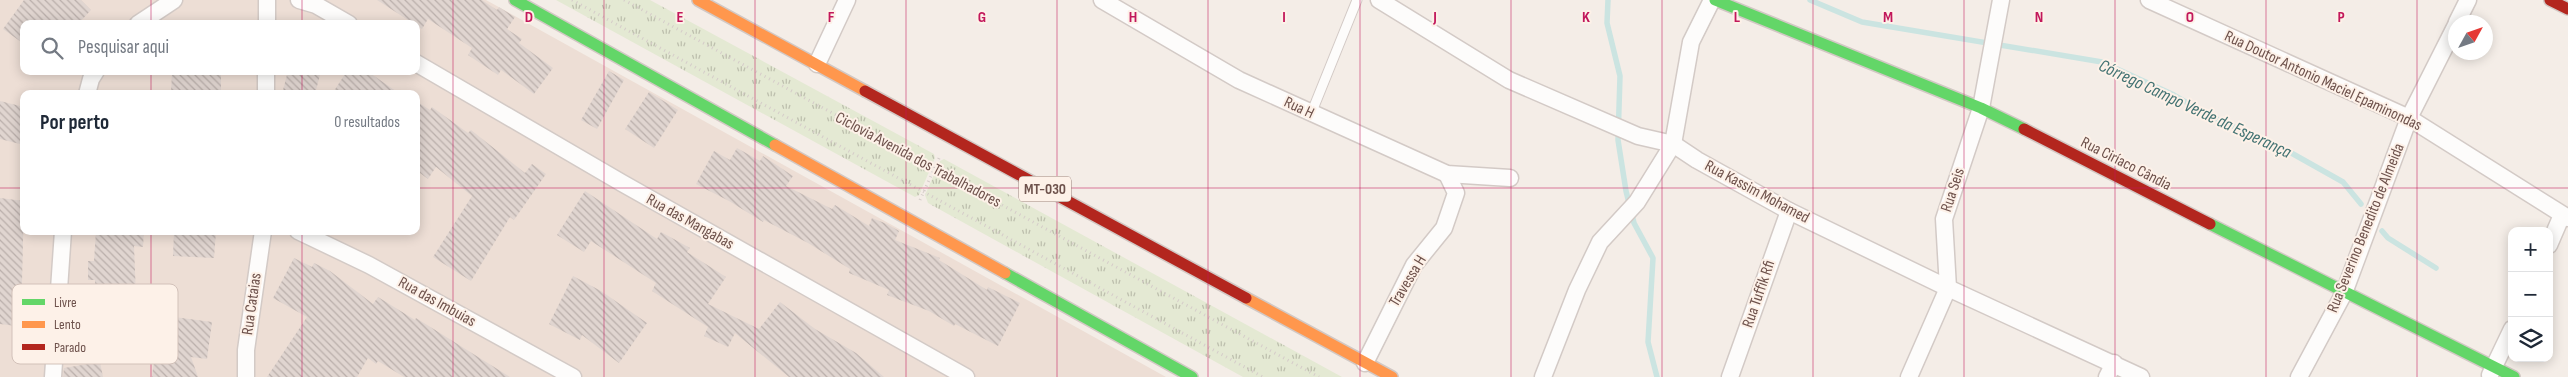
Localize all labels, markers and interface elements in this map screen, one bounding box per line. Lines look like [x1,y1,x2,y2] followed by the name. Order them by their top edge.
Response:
[525,8,533,27] text: D
[677,8,684,27] text: E
[828,8,835,27] text: F
[978,8,986,27] text: G
[1129,8,1137,27] text: H
[1282,8,1286,27] text: I
[1432,8,1437,27] text: J
[1582,8,1590,27] text: K
[1734,8,1741,27] text: L
[1883,8,1893,27] text: M
[2035,8,2043,27] text: N
[2186,8,2194,27] text: O
[2337,8,2345,27] text: P
[2448,15,2493,60] north arrow
[20,20,420,75] search box
[2221,27,2425,135] street label: Rua Doutor Antonio Maciel Epaminondas
[38,34,66,62] icon: search
[78,36,169,59] text: Pesquisar aqui
[2095,55,2295,163] water label: Córrego Campo Verde da Esperança
[1281,93,1317,123] street label: Rua H
[832,108,1004,212] street label: Ciclovia Avenida dos Trabalhadores
[40,110,109,135] text: Por perto
[334,113,400,132] text: 0 resultados
[2078,133,2174,195] street label: Rua Ciríaco Cândia
[2323,141,2409,315] street label: Rua Severino Benedito de Almeida
[1701,156,1813,228] street label: Rua Kassim Mohamed
[1937,166,1969,214] street label: Rua Seis
[1019,176,1071,202] road number: MT-030
[643,190,737,254] street label: Rua das Mangabas
[2508,227,2553,362] map controls
[2508,227,2553,272] button: +
[1385,252,1431,310] street label: Travessa H
[1739,258,1779,330] street label: Rua Tuffik Rfi
[238,272,266,336] street label: Rua Cataias
[2508,272,2553,317] button: −
[395,273,479,331] street label: Rua das Imbuias
[12,284,178,364] legend
[54,294,77,311] text: Livre
[54,316,81,333] text: Lento
[2508,317,2553,362] button: layers
[54,339,86,356] text: Parado

